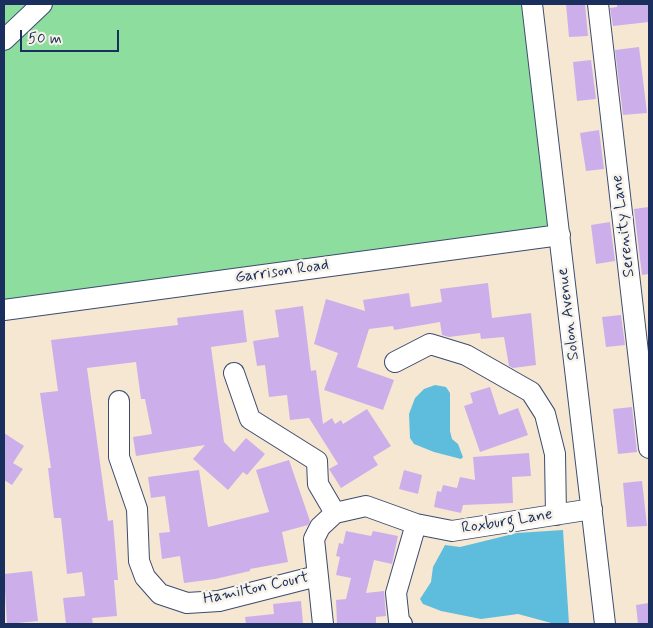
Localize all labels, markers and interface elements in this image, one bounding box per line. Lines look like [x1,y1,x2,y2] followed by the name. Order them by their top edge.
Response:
[22,20,121,52] scale bar
[28,29,62,49] text: 50 m
[608,174,640,278] street label: Serenity Lane
[234,256,330,288] street label: Garrison Road
[554,267,584,361] street label: Solon Avenue
[460,505,554,539] street label: Roxburg Lane
[201,568,311,610] street label: Hamilton Court

